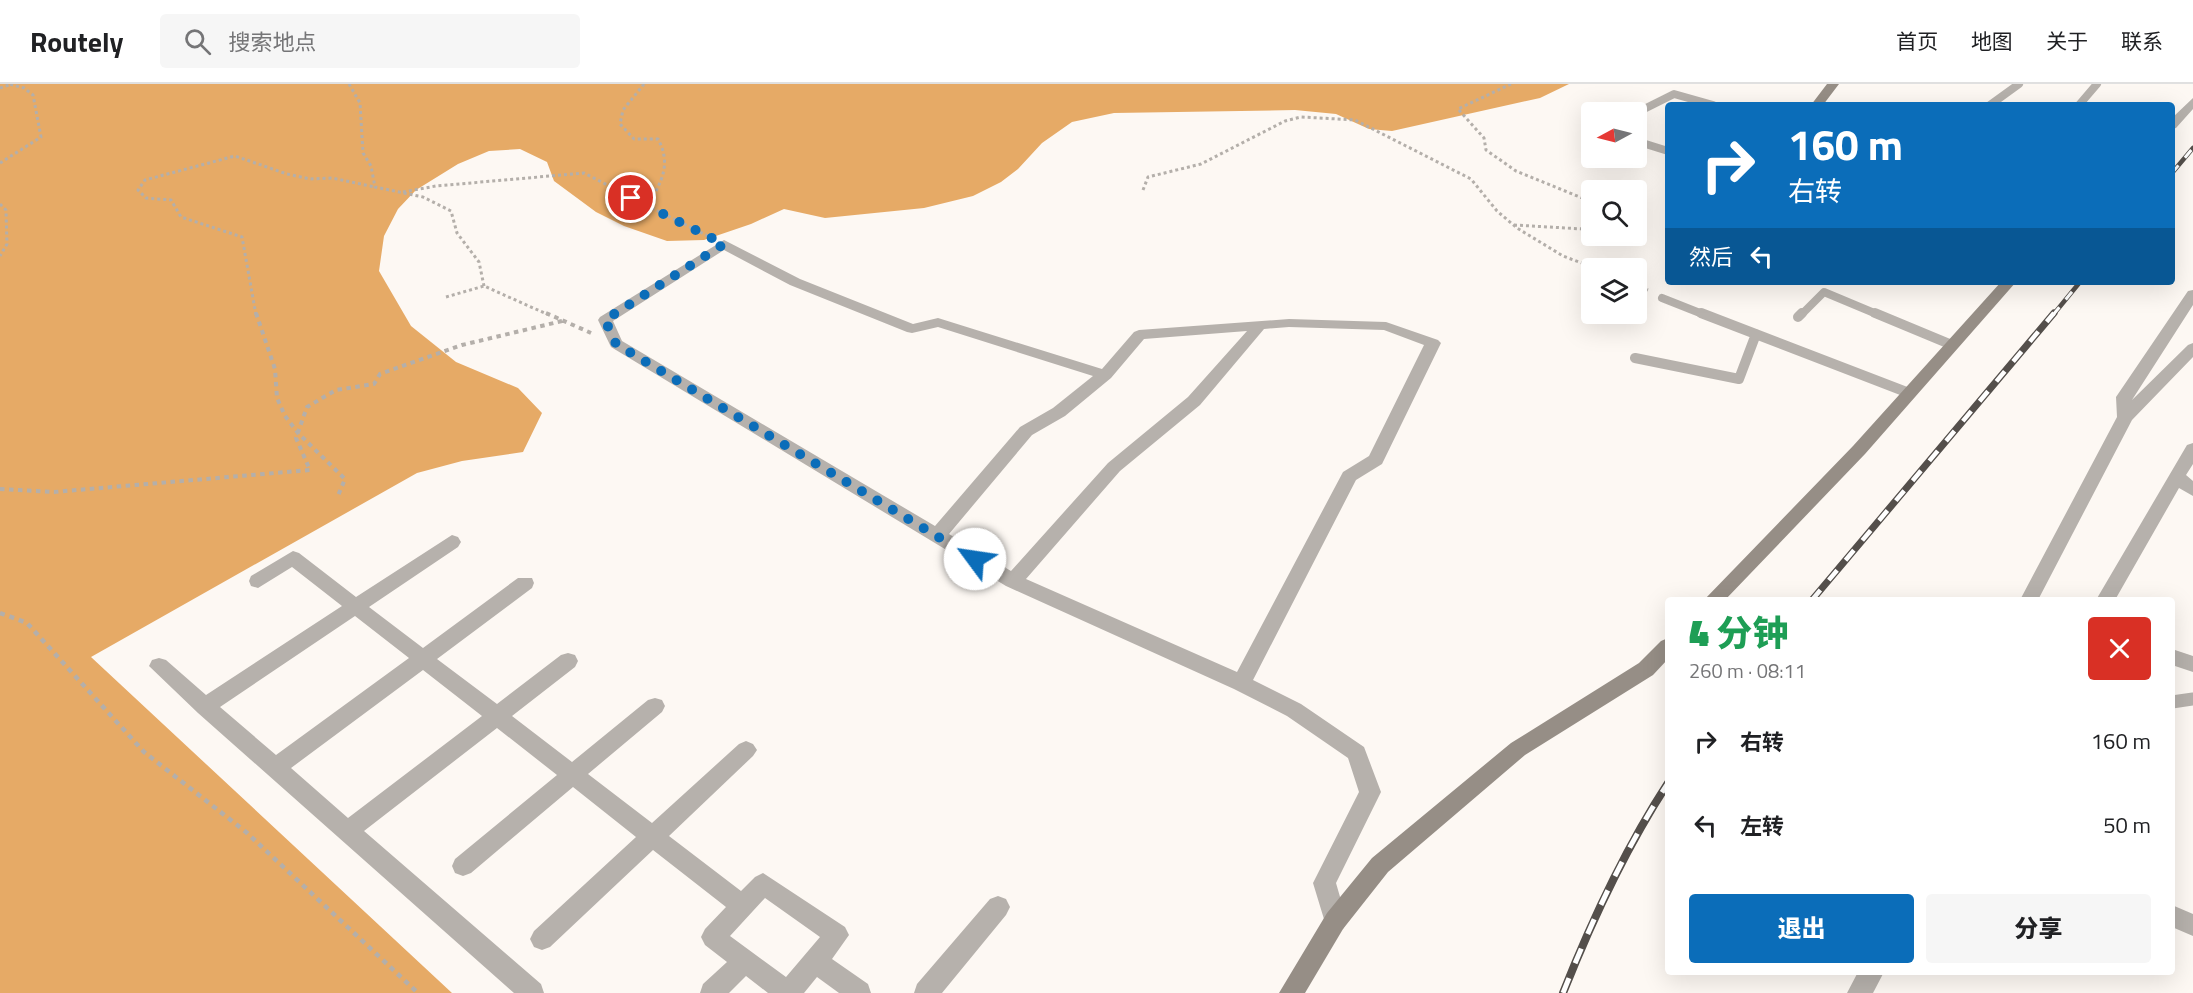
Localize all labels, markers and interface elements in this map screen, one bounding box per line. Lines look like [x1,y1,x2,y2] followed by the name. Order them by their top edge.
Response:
[160,14,580,68] search box
[30,20,124,63] text: Routely
[181,25,214,58] icon: search
[229,25,317,59] text: 搜索地点
[1896,25,1938,57] text: 首页
[1971,25,2013,57] text: 地图
[2046,25,2088,57] text: 关于
[2121,25,2163,57] text: 联系
[1581,102,1647,168] north arrow
[1581,102,1647,324] map controls
[1788,112,1903,176] text: 160 m
[1689,126,1767,204] icon: right
[1788,170,1842,211] text: 右转
[605,172,656,223] pin
[1581,180,1647,246] button: search
[614,181,647,214] icon: arrive
[1689,240,1733,274] text: 然后
[1745,240,1778,273] icon: left
[1581,258,1647,324] button: layers
[943,527,1007,591] position arrow
[1689,605,1789,660] text: 4 分钟
[2088,617,2151,680] button: close
[1689,655,1806,686] text: 260 m · 08:11
[2091,724,2151,758] text: 160 m
[1689,725,1722,758] icon: right
[1740,725,1784,759] text: 右转
[2103,808,2151,842] text: 50 m
[1689,809,1722,842] icon: left
[1740,809,1784,843] text: 左转
[1689,894,1914,963] button: 退出
[1926,894,2151,963] button: 分享

